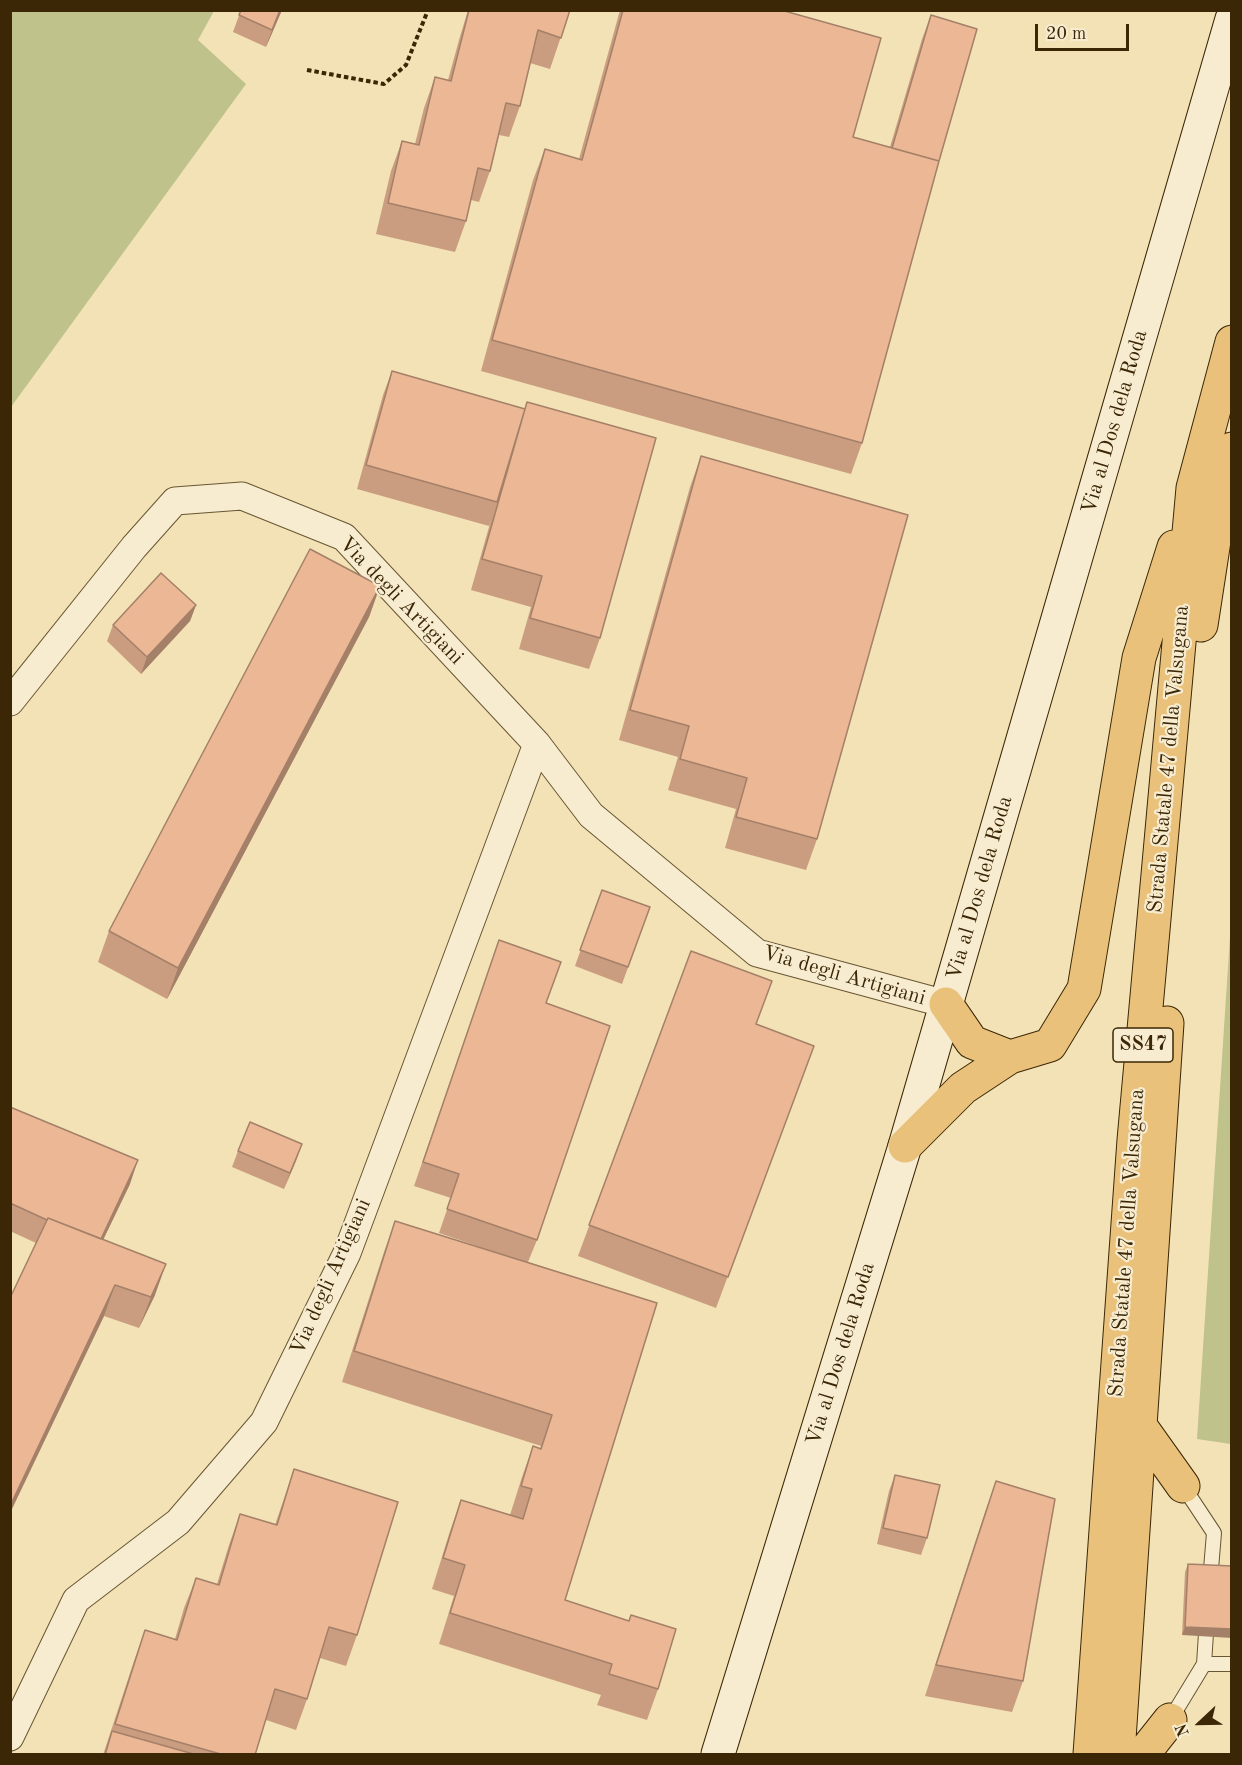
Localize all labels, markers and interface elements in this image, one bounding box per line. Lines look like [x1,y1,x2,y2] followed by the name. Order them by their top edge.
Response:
[1038,12,1132,50] scale bar
[1046,25,1086,43] text: 20 m
[1077,327,1153,517] street label: Via al Dos dela Roda
[333,532,469,670] street label: Via degli Artigiani
[1143,604,1195,914] street label: Strada Statale 47 della Valsugana
[942,793,1018,983] street label: Via al Dos dela Roda
[760,941,928,1011] street label: Via degli Artigiani
[1113,1028,1173,1062] road number: SS47
[1104,1088,1150,1398] street label: Strada Statale 47 della Valsugana
[285,1195,377,1359] street label: Via degli Artigiani
[801,1259,881,1449] street label: Via al Dos dela Roda
[1170,1693,1230,1753] north arrow
[1174,1721,1193,1738] text: N

